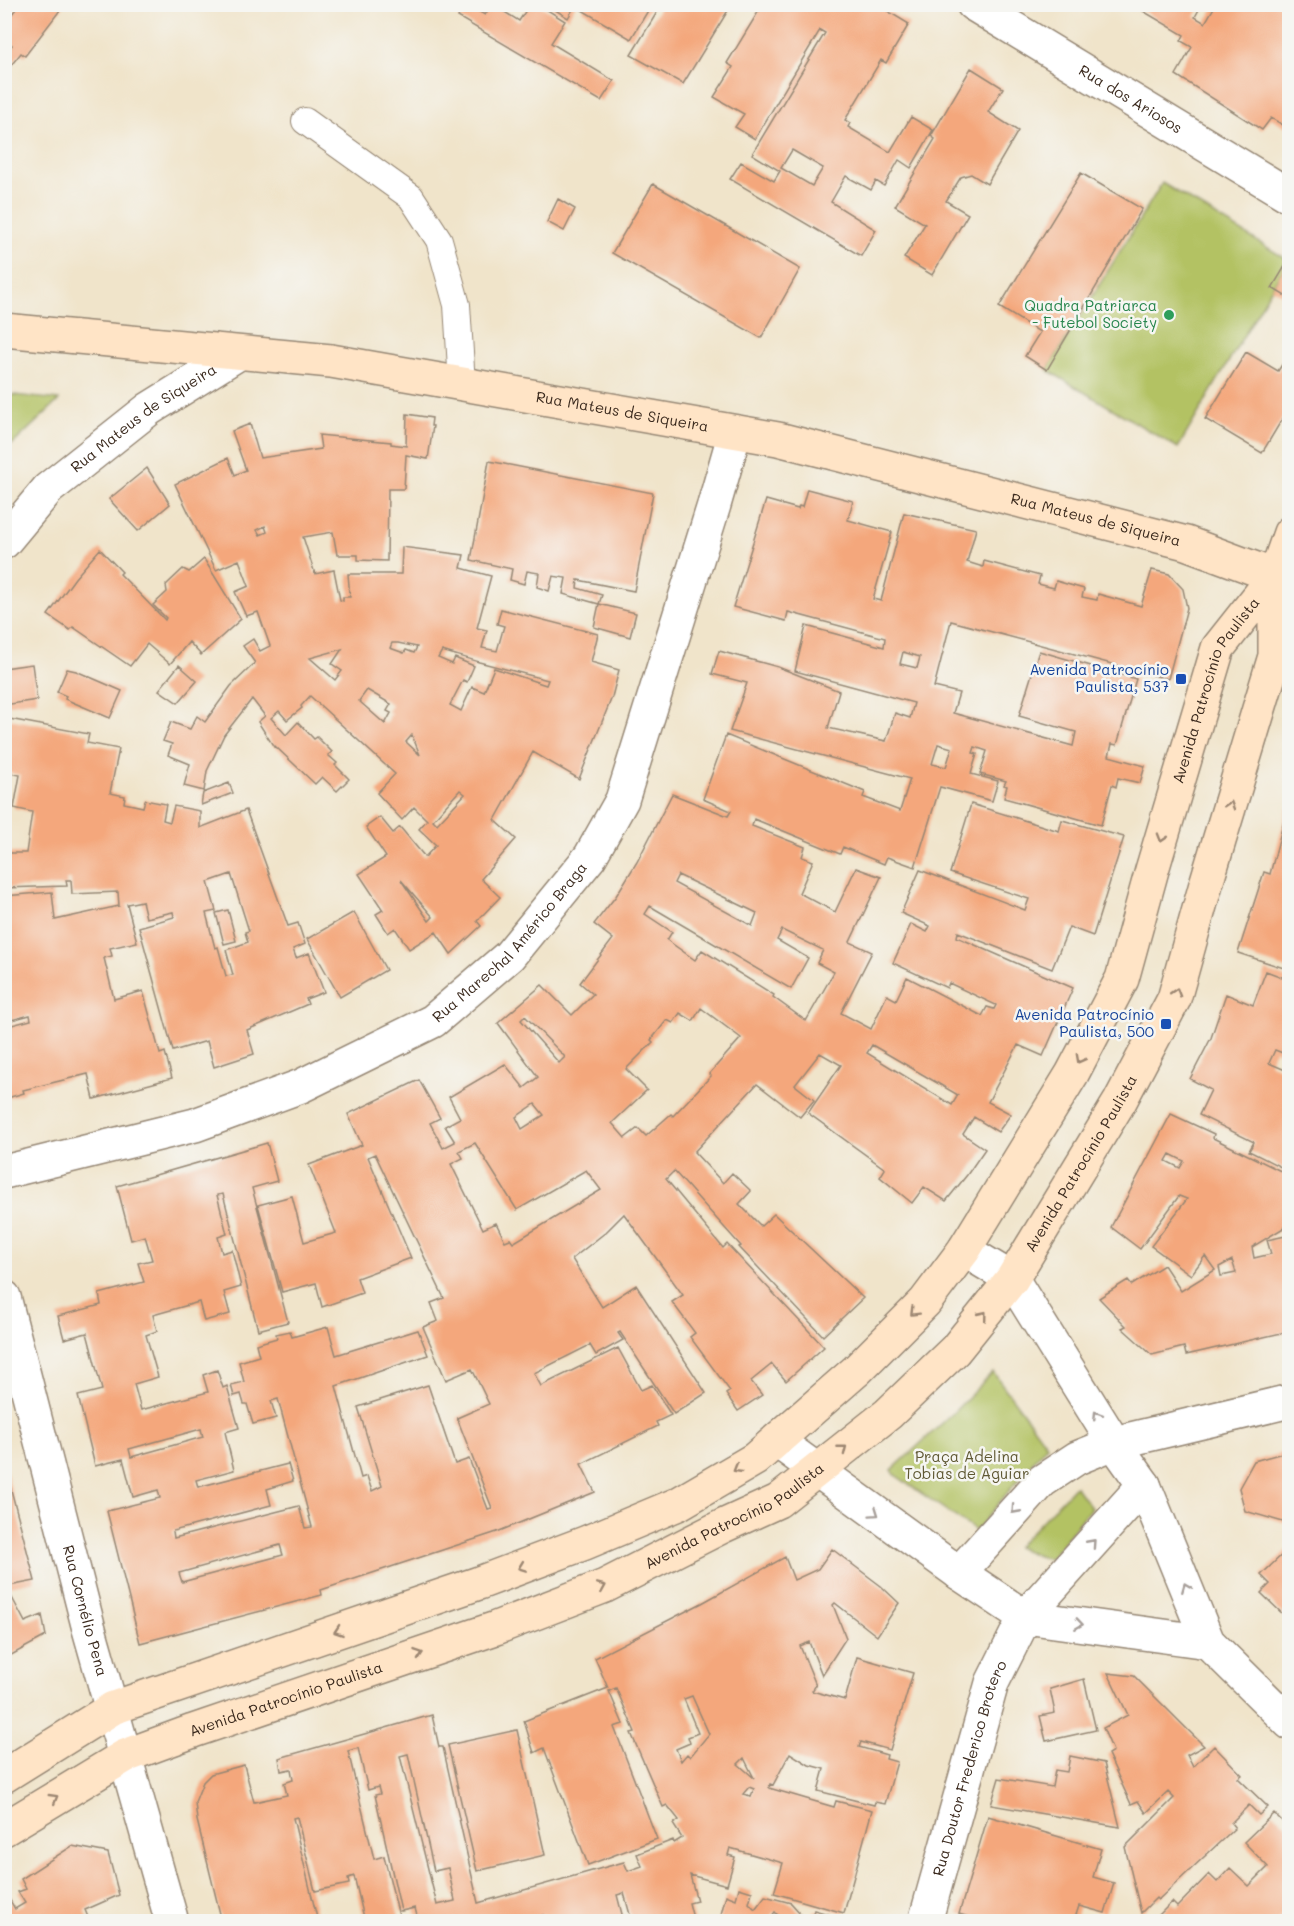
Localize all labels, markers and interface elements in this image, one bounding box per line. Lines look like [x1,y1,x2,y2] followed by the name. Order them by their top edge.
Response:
[1075,59,1186,137] street label: Rua dos Ariosos
[1024,295,1157,332] place label: Quadra Patriarca - Futebol Society
[1162,308,1176,322] marker: Quadra Patriarca - Futebol Society
[66,359,220,476] street label: Rua Mateus de Siqueira
[534,386,710,436] street label: Rua Mateus de Siqueira
[1009,488,1183,550] street label: Rua Mateus de Siqueira
[1167,593,1263,786] street label: Avenida Patrocínio Paulista
[1029,659,1169,696] place label: Avenida Patrocínio Paulista, 537
[1174,672,1188,686] marker: Avenida Patrocínio Paulista, 537
[1223,800,1235,810] one-way arrow
[1157,832,1169,843] one-way arrow
[428,858,591,1026] street label: Rua Marechal Américo Braga
[1169,987,1181,998] one-way arrow
[1014,1004,1154,1041] place label: Avenida Patrocínio Paulista, 500
[1159,1017,1173,1031] marker: Avenida Patrocínio Paulista, 500
[1076,1053,1087,1063] one-way arrow
[1020,1071,1141,1255] street label: Avenida Patrocínio Paulista
[910,1306,921,1316] one-way arrow
[975,1311,986,1322] one-way arrow
[1092,1411,1104,1421] one-way arrow
[836,1446,847,1457] one-way arrow
[904,1446,1030,1483] park label: Praça Adelina Tobias de Aguiar
[641,1458,828,1573] street label: Avenida Patrocínio Paulista
[733,1462,743,1474] one-way arrow
[1011,1503,1022,1514] one-way arrow
[869,1506,880,1517] one-way arrow
[1085,1539,1096,1549] one-way arrow
[59,1543,113,1678] street label: Rua Cornélio Pena
[517,1559,528,1572] one-way arrow
[595,1582,606,1594] one-way arrow
[1181,1583,1193,1594] one-way arrow
[1074,1618,1084,1630] one-way arrow
[333,1624,344,1636] one-way arrow
[413,1649,424,1661] one-way arrow
[186,1656,385,1741] street label: Avenida Patrocínio Paulista
[927,1657,1011,1878] street label: Rua Doutor Frederico Brotero
[48,1794,58,1805] one-way arrow

